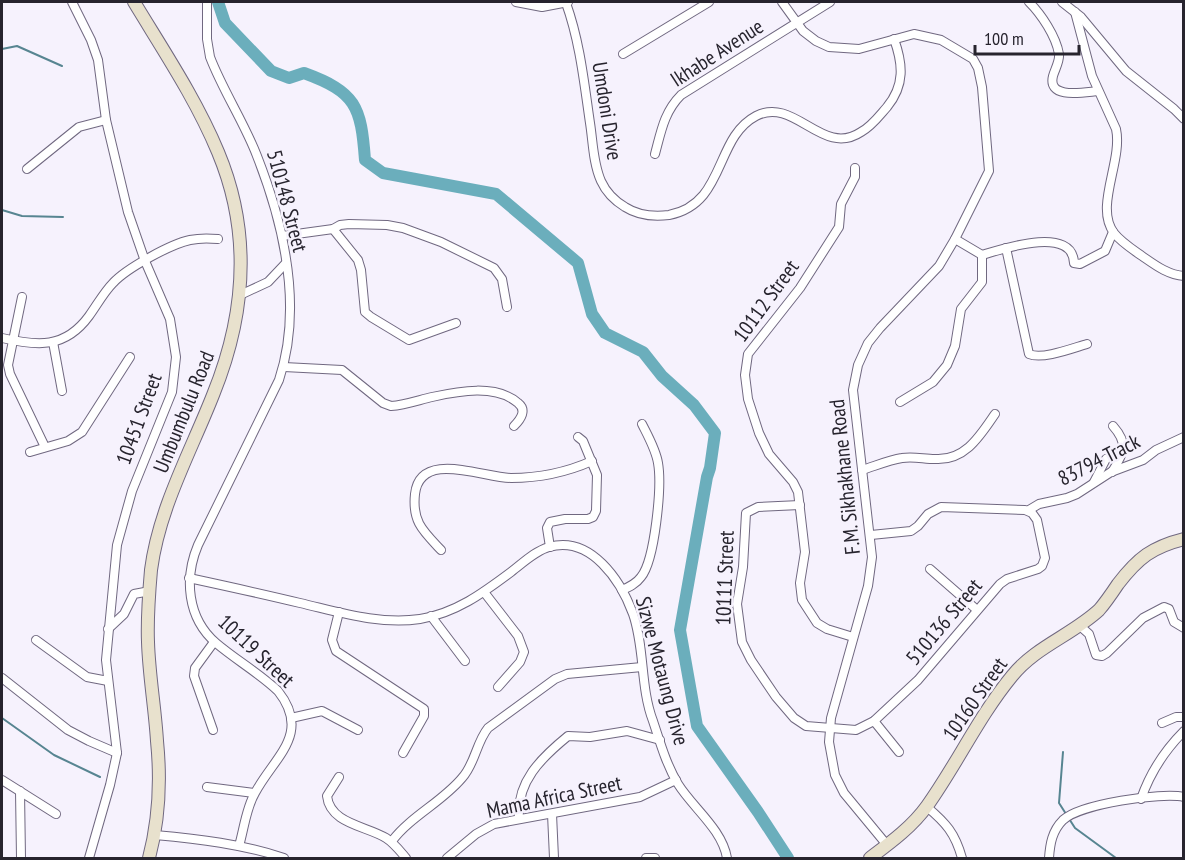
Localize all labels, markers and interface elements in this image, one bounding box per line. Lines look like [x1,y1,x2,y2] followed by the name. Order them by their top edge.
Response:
[665,13,768,93] street label: Ikhabe Avenue
[975,18,1078,56] scale bar
[984,27,1024,50] text: 100 m
[586,60,629,162] street label: Umdoni Drive
[261,147,314,255] street label: 510148 Street
[727,254,805,347] street label: 10112 Street
[147,347,220,477] street label: Umbumbulu Road
[110,369,168,468] street label: 10451 Street
[823,398,866,556] street label: F.M. Sikhakhane Road
[1053,427,1144,492] street label: 83794 Track
[709,530,740,626] street label: 10111 Street
[900,573,988,670] street label: 510136 Street
[630,593,695,748] street label: Sizwe Motaung Drive
[212,608,301,693] street label: 10119 Street
[936,652,1013,745] street label: 10160 Street
[484,769,624,824] street label: Mama Africa Street

